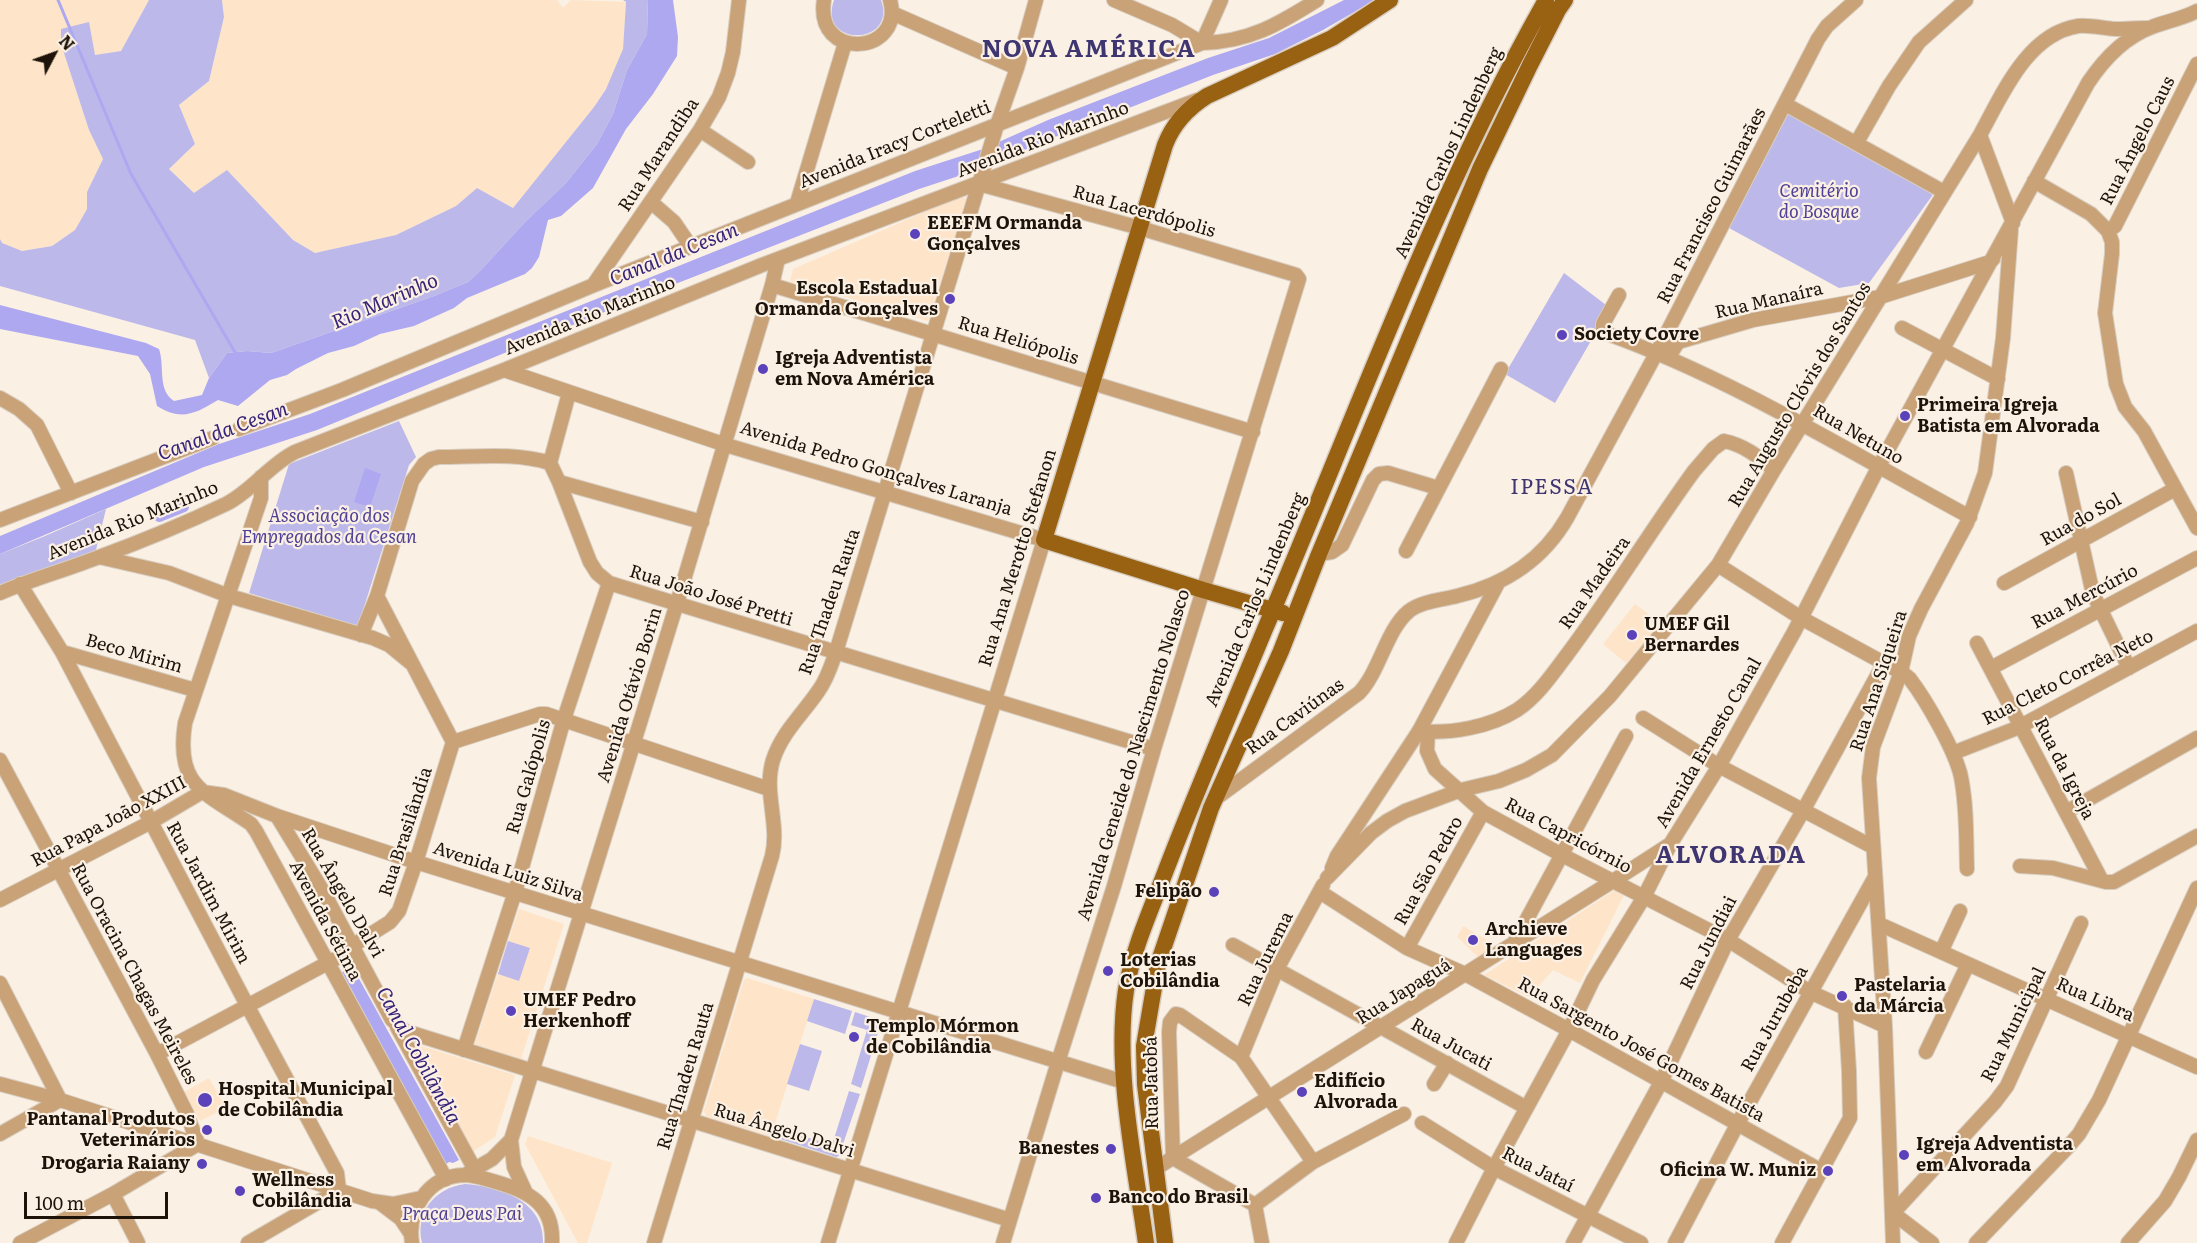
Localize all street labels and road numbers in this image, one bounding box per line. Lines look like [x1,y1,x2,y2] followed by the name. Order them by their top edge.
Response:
[1391,44,1507,262] street label: Avenida Carlos Lindenberg
[2096,73,2180,209] street label: Rua Ângelo Caus
[614,94,704,216] street label: Rua Marandiba
[796,97,994,193] street label: Avenida Iracy Corteletti
[954,97,1132,183] street label: Avenida Rio Marinho
[1653,104,1771,308] street label: Rua Francisco Guimarães
[1070,181,1218,243] street label: Rua Lacerdópolis
[501,272,679,360] street label: Avenida Rio Marinho
[1713,278,1825,324] street label: Rua Manaíra
[1724,279,1876,511] street label: Rua Augusto Clóvis dos Santos
[955,312,1081,370] street label: Rua Heliópolis
[1809,400,1907,470] street label: Rua Netuno
[737,417,1015,521] street label: Avenida Pedro Gonçalves Laranja
[975,446,1061,670] street label: Rua Ana Merotto Stefanon
[44,477,222,565] street label: Avenida Rio Marinho
[2037,489,2125,551] street label: Rua do Sol
[1201,490,1311,710] street label: Avenida Carlos Lindenberg
[795,526,865,678] street label: Rua Thadeu Rauta
[1555,532,1635,634] street label: Rua Madeira
[2028,560,2142,634] street label: Rua Mercúrio
[627,561,795,631] street label: Rua João José Pretti
[1073,587,1195,923] street label: Avenida Geneide do Nascimento Nolasco
[593,605,667,785] street label: Avenida Otávio Borin
[1846,608,1912,754] street label: Rua Ana Siqueira
[1979,625,2157,731] street label: Rua Cleto Corrêa Neto
[83,630,185,678] street label: Beco Mirim
[1651,654,1767,832] street label: Avenida Ernesto Canal
[1242,674,1348,760] street label: Rua Caviúnas
[2029,714,2099,824] street label: Rua da Igreja
[502,717,556,837] street label: Rua Galópolis
[375,764,437,900] street label: Rua Brasilândia
[28,772,190,872] street label: Rua Papa João XXIII
[1501,793,1635,879] street label: Rua Capricórnio
[1390,813,1468,929] street label: Rua São Pedro
[161,818,255,968] street label: Rua Jardim Mirim
[296,824,388,962] street label: Rua Ângelo Dalvi
[430,838,586,906] street label: Avenida Luiz Silva
[284,857,366,985] street label: Avenida Sétima
[66,860,202,1088] street label: Rua Oracina Chagas Meireles
[1676,892,1742,994] street label: Rua Jundiai
[1234,908,1298,1010] street label: Rua Jurema
[1353,954,1455,1030] street label: Rua Japaguá
[1737,962,1813,1076] street label: Rua Jurubeba
[1977,964,2051,1086] street label: Rua Municipal
[1514,973,1768,1127] street label: Rua Sargento José Gomes Batista
[2053,973,2137,1027] street label: Rua Libra
[653,999,719,1153] street label: Rua Thadeu Rauta
[1407,1014,1495,1076] street label: Rua Jucati
[1140,1036,1164,1130] street label: Rua Jatobá
[711,1099,857,1163] street label: Rua Ângelo Dalvi
[1498,1143,1578,1197] street label: Rua Jataí

